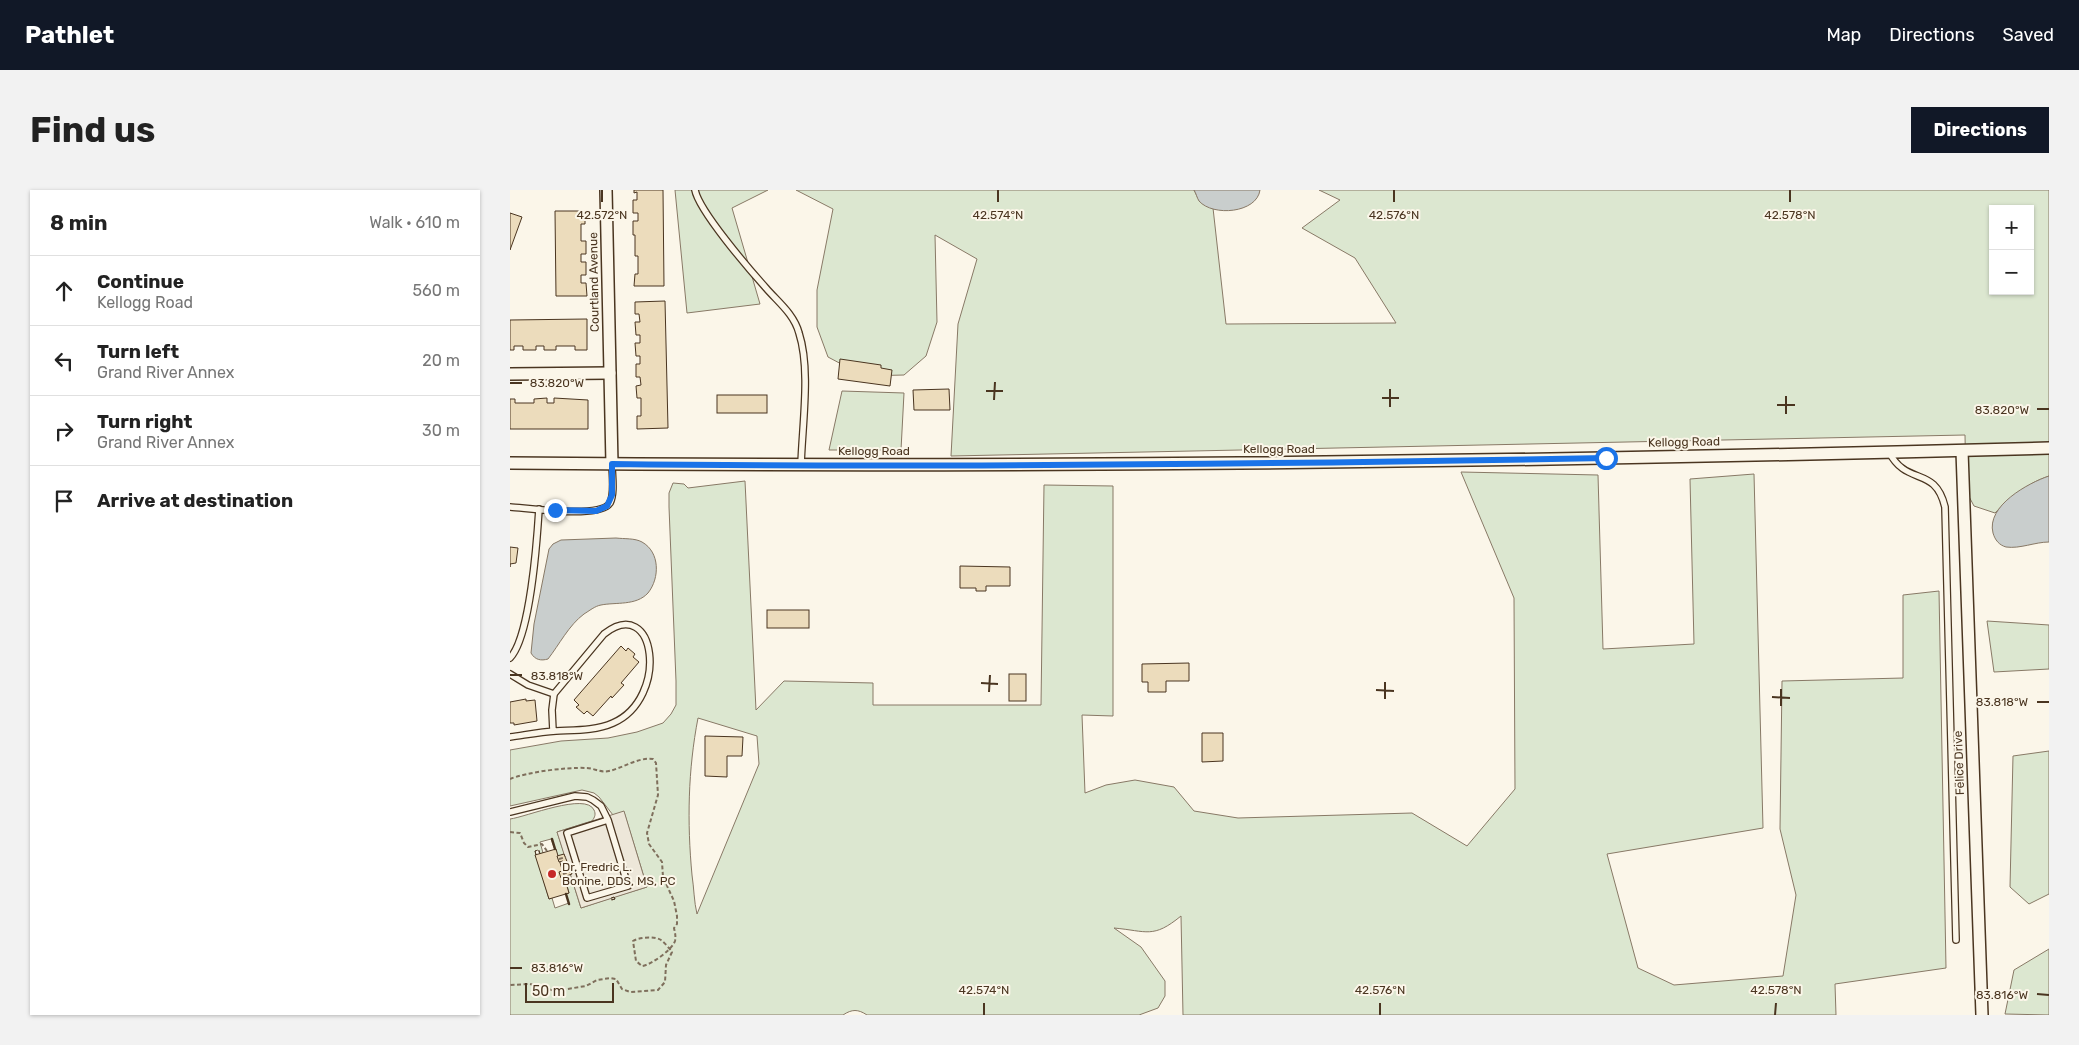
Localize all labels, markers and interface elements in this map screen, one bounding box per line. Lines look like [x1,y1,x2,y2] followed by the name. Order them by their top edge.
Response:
[25,21,114,49] text: Pathlet
[1826,24,1861,46] text: Map
[1889,24,1975,46] text: Directions
[2003,24,2054,46] text: Saved
[1911,107,2049,153] button: Directions
[30,109,155,151] text: Find us
[1989,205,2034,295] map controls
[1989,205,2034,250] button: +
[577,208,627,222] text: 42.572°N
[973,208,1023,222] text: 42.574°N
[1369,208,1419,222] text: 42.576°N
[1764,208,1816,222] text: 42.578°N
[50,210,107,235] text: 8 min
[369,213,460,232] text: Walk · 610 m
[586,232,602,332] street label: Courtland Avenue
[1989,250,2034,295] button: −
[97,270,184,293] text: Continue
[50,277,78,305] icon: ahead
[413,281,460,300] text: 560 m
[97,293,193,312] text: Kellogg Road
[97,340,179,363] text: Turn left
[50,347,78,375] icon: left
[422,351,460,370] text: 20 m
[97,363,234,382] text: Grand River Annex
[530,376,585,390] text: 83.820°W
[1975,403,2030,417] text: 83.820°W
[97,410,192,433] text: Turn right
[50,417,78,445] icon: right
[422,421,460,440] text: 30 m
[97,433,234,452] text: Grand River Annex
[1648,434,1720,450] street label: Kellogg Road
[1243,442,1315,456] street label: Kellogg Road
[838,444,910,458] street label: Kellogg Road
[1595,447,1618,470] route start
[50,487,78,515] icon: arrive
[97,489,293,512] text: Arrive at destination
[544,499,567,522] route end
[531,669,584,683] text: 83.818°W
[1976,695,2029,709] text: 83.818°W
[1951,730,1967,796] street label: Felice Drive
[562,860,676,888] place label: Dr. Fredric L. Bonine, DDS, MS, PC
[546,868,558,880] marker: Dr. Fredric L. Bonine, DDS, MS, PC
[531,961,583,975] text: 83.816°W
[525,980,614,1003] scale bar
[532,983,565,1000] text: 50 m
[959,983,1009,997] text: 42.574°N
[1355,983,1405,997] text: 42.576°N
[1750,983,1802,997] text: 42.578°N
[1976,988,2028,1002] text: 83.816°W

